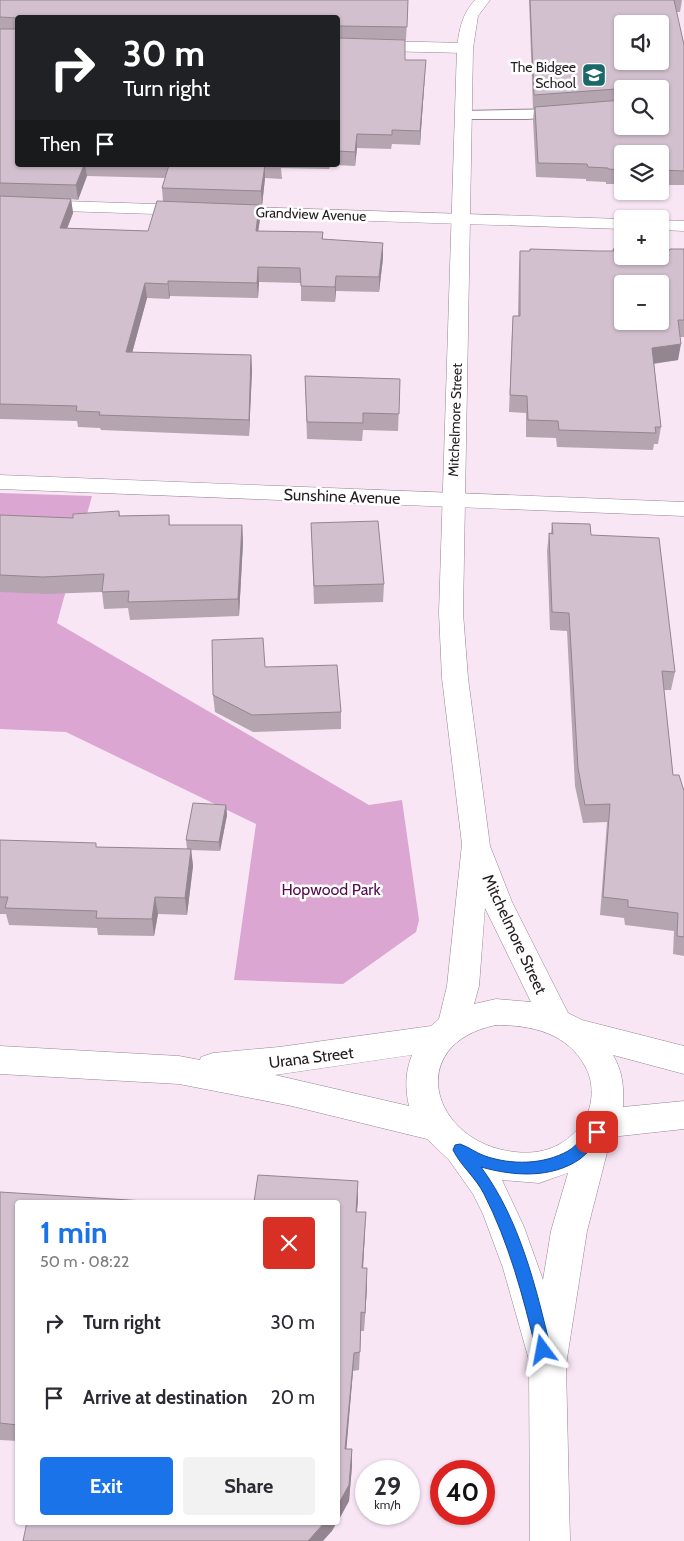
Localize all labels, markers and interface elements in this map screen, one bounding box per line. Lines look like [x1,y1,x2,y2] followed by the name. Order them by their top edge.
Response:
[614,15,669,330] map controls
[614,15,669,70] button: sound
[123,32,205,75] text: 30 m
[40,35,105,100] icon: right
[510,58,577,92] place label: The Bidgee School
[581,62,607,88] school or university icon: The Bidgee School
[123,75,210,102] text: Turn right
[614,80,669,135] button: search
[91,130,119,158] icon: arrive
[40,133,81,156] text: Then
[614,145,669,200] button: layers
[255,203,367,225] street label: Grandview Avenue
[614,210,669,265] button: +
[614,275,669,330] button: −
[444,363,466,477] street label: Mitchelmore Street
[283,485,401,508] street label: Sunshine Avenue
[478,871,551,998] street label: Mitchelmore Street
[281,880,381,899] park label: Hopwood Park
[268,1043,355,1072] street label: Urana Street
[576,1111,618,1153] pin
[583,1118,611,1146] icon: arrive
[40,1214,108,1251] text: 1 min
[263,1217,315,1269] button: close
[40,1252,129,1271] text: 50 m · 08:22
[40,1309,68,1337] icon: right
[83,1311,161,1334] text: Turn right
[271,1311,315,1334] text: 30 m
[516,1323,568,1375] position arrow
[40,1384,68,1412] icon: arrive
[83,1386,247,1409] text: Arrive at destination
[271,1386,315,1409] text: 20 m
[40,1457,173,1515] button: Exit
[183,1457,315,1515] button: Share
[430,1460,495,1525] speed limit sign: 40
[374,1471,401,1501] text: 29
[374,1497,401,1512] text: km/h

